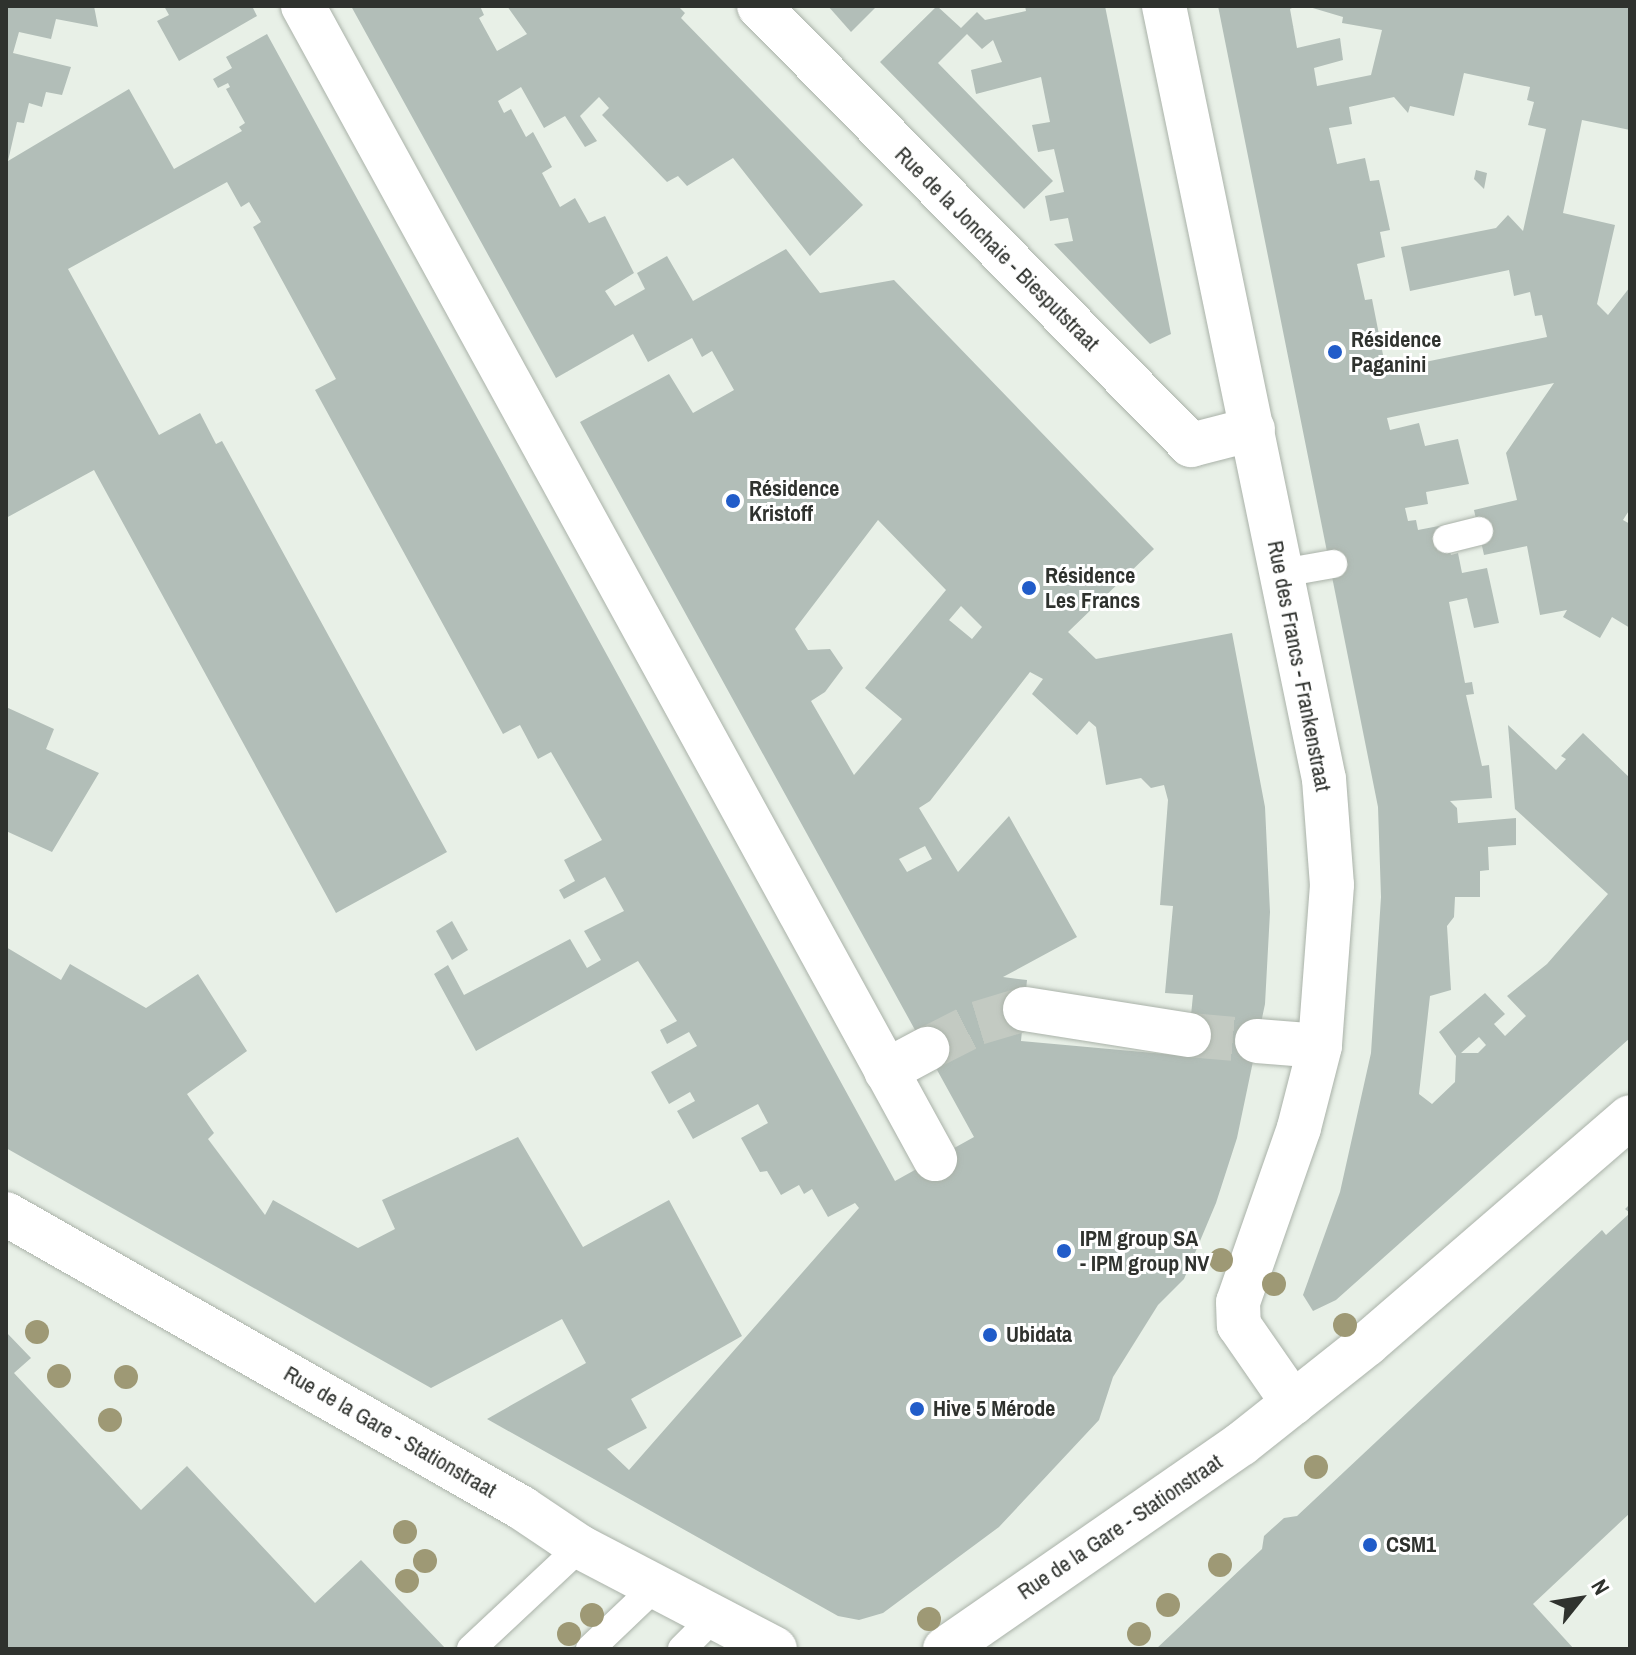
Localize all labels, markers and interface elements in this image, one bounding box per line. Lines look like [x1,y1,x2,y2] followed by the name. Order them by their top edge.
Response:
[889,141,1105,357] street label: Rue de la Jonchaie - Biesputstraat
[1351,326,1441,378] place label: Résidence Paganini
[1326,343,1344,361] marker: Résidence Paganini
[749,475,839,526] place label: Résidence Kristoff
[724,492,742,510] marker: Résidence Kristoff
[1262,538,1336,794] street label: Rue des Francs - Frankenstraat
[1045,562,1140,614] place label: Résidence Les Francs
[1020,579,1038,597] marker: Résidence Les Francs
[1080,1225,1209,1276] place label: IPM group SA - IPM group NV
[1055,1242,1073,1260] marker: IPM group SA - IPM group NV
[1006,1322,1072,1348] place label: Ubidata
[981,1326,999,1344] marker: Ubidata
[279,1360,501,1504] street label: Rue de la Gare - Stationstraat
[933,1396,1055,1422] place label: Hive 5 Mérode
[908,1400,926,1418] marker: Hive 5 Mérode
[1013,1449,1227,1605] street label: Rue de la Gare - Stationstraat
[1386,1532,1436,1558] place label: CSM1
[1361,1536,1379,1554] marker: CSM1
[1540,1559,1620,1639] north arrow
[1585,1574,1617,1600] text: N

